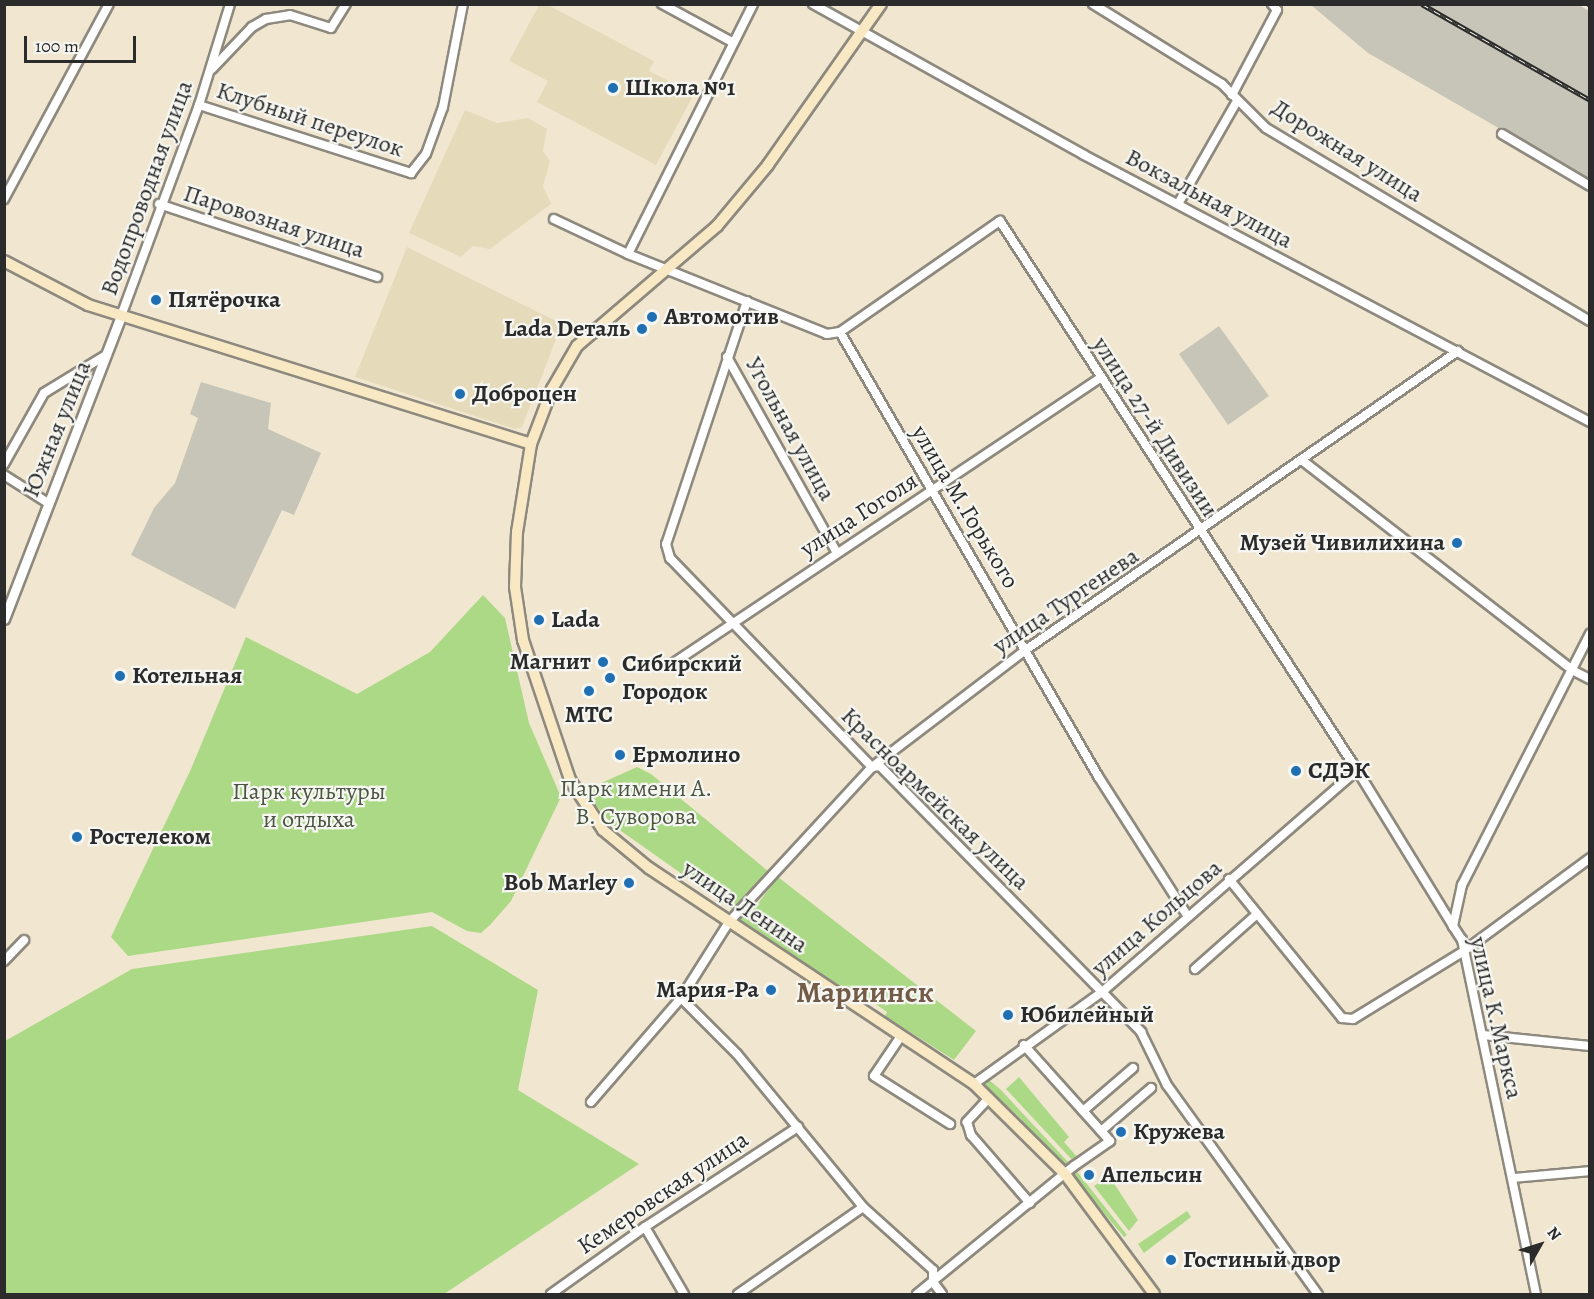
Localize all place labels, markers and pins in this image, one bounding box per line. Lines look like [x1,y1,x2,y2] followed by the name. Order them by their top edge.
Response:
[625,74,735,102] place label: Школа №1
[606,81,620,95] marker: Школа №1
[168,286,281,314] place label: Пятёрочка
[149,293,163,307] marker: Пятёрочка
[664,303,779,331] place label: Автомотив
[645,310,659,324] marker: Автомотив
[504,315,630,343] place label: Lada Dеталь
[635,322,649,336] marker: Lada Dеталь
[472,380,577,408] place label: Доброцен
[453,387,467,401] marker: Доброцен
[1239,529,1445,557] place label: Музей Чивилихина
[1450,536,1464,550] marker: Музей Чивилихина
[551,606,600,634] place label: Lada
[532,613,546,627] marker: Lada
[510,648,591,676] place label: Магнит
[622,650,742,706] place label: Сибирский Городок
[596,655,610,669] marker: Магнит
[132,662,242,690] place label: Котельная
[113,669,127,683] marker: Котельная
[603,671,617,685] marker: Сибирский Городок
[582,684,596,698] marker: МТС
[565,701,613,729] place label: МТС
[632,741,740,769] place label: Ермолино
[613,748,627,762] marker: Ермолино
[1308,757,1370,785] place label: СДЭК
[1289,764,1303,778] marker: СДЭК
[89,823,211,851] place label: Ростелеком
[70,830,84,844] marker: Ростелеком
[503,869,617,897] place label: Bob Marley
[622,876,636,890] marker: Bob Marley
[656,976,759,1004] place label: Мария-Ра
[764,983,778,997] marker: Мария-Ра
[1020,1001,1154,1029] place label: Юбилейный
[1001,1008,1015,1022] marker: Юбилейный
[1133,1118,1225,1146] place label: Кружева
[1114,1125,1128,1139] marker: Кружева
[1101,1161,1202,1189] place label: Апельсин
[1082,1168,1096,1182] marker: Апельсин
[1183,1246,1341,1274] place label: Гостиный двор
[1164,1253,1178,1267] marker: Гостиный двор

